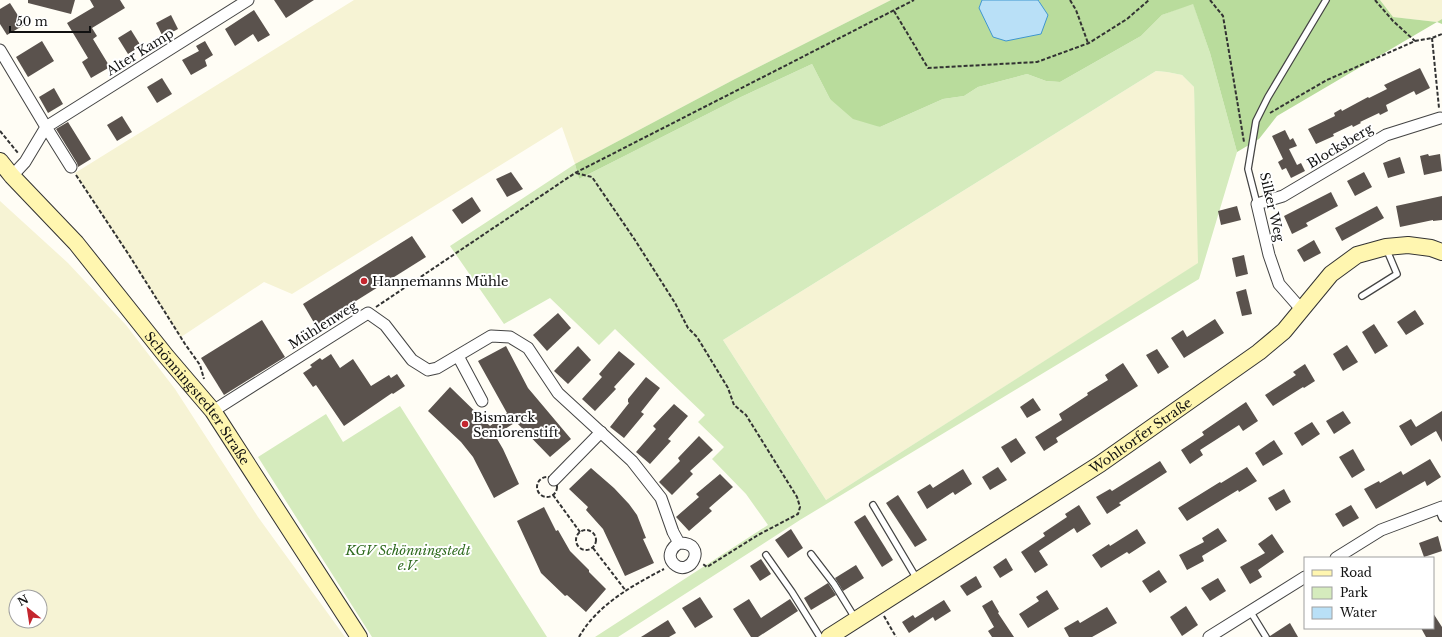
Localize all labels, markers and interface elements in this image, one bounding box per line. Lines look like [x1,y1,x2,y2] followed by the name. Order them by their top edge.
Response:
[10,8,90,34] scale bar
[16,14,48,29] text: 50 m
[102,24,177,80] street label: Alter Kamp
[1304,120,1376,172] street label: Blocksberg
[1256,171,1288,244] street label: Silker Weg
[372,273,509,290] place label: Hannemanns Mühle
[359,276,369,286] marker: Hannemanns Mühle
[285,297,361,353] street label: Mühlenweg
[141,328,254,468] street label: Schönningstedter Straße
[1085,394,1195,478] street label: Wohltorfer Straße
[473,409,559,441] place label: Bismarck Seniorenstift
[460,419,470,429] marker: Bismarck Seniorenstift
[345,542,471,574] park label: KGV Schönningstedt e.V.
[1304,557,1434,629] legend
[1340,565,1372,580] text: Road
[1340,585,1368,600] text: Park
[8,589,48,629] north arrow
[15,591,32,609] text: N
[1339,605,1377,620] text: Water

